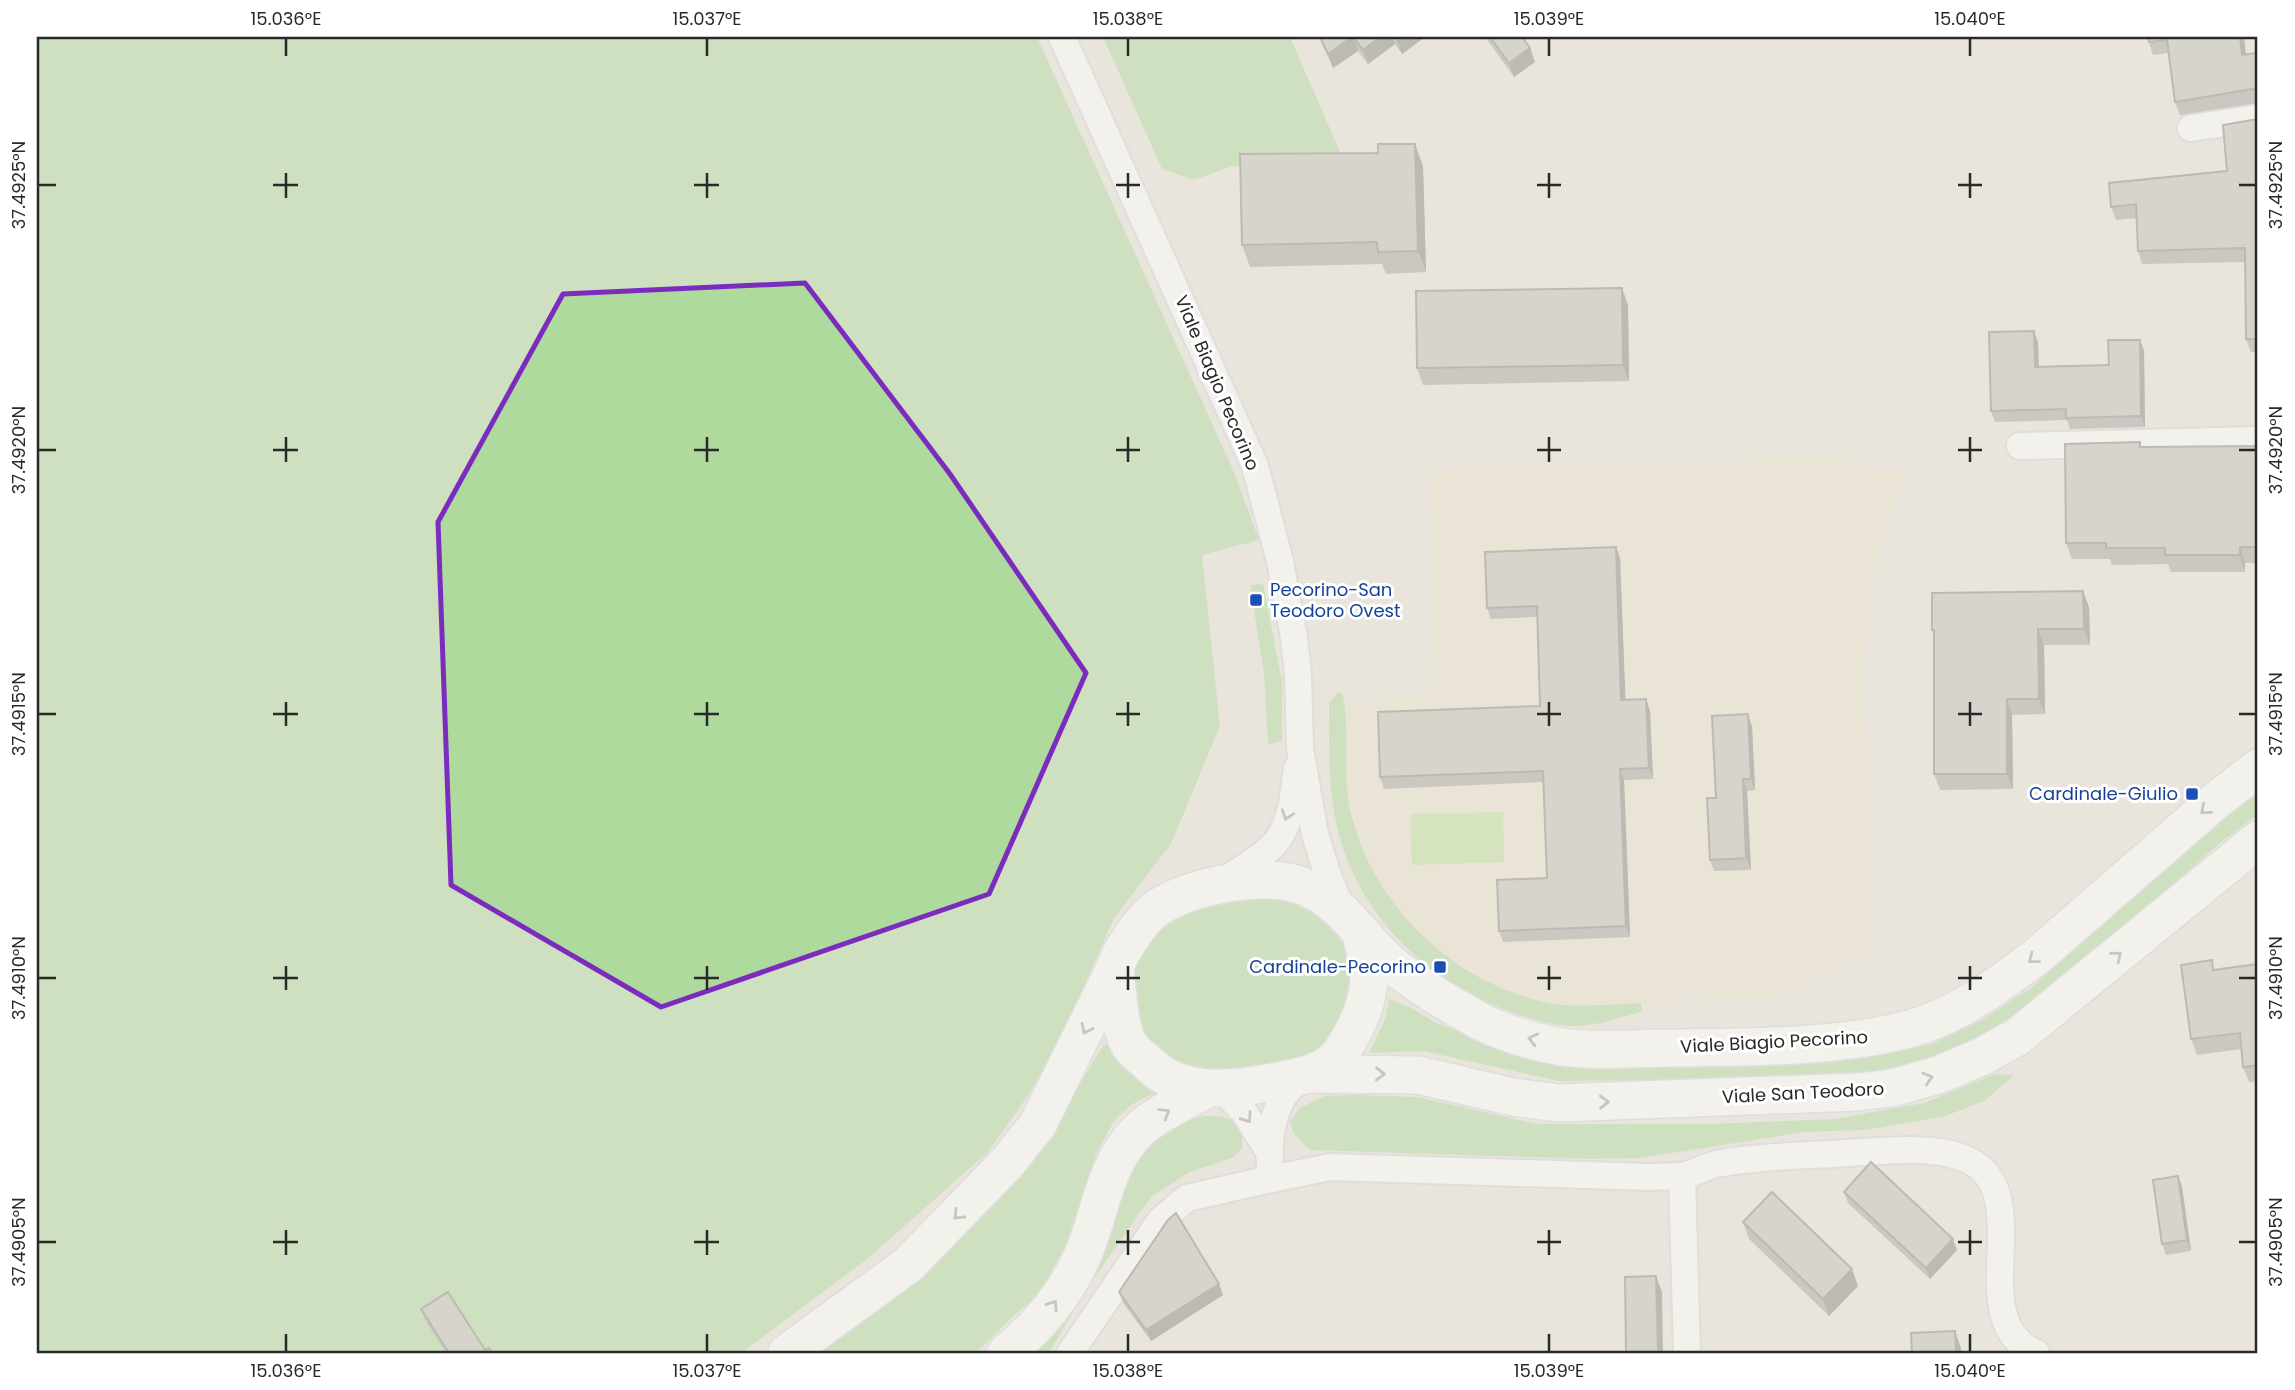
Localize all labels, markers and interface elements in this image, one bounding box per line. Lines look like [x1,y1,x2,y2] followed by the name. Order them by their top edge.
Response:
[251,6,321,31] text: 15.036°E
[672,6,742,31] text: 15.037°E
[1093,6,1163,31] text: 15.038°E
[1514,6,1584,31] text: 15.039°E
[1934,6,2006,31] text: 15.040°E
[6,141,31,229] text: 37.4925°N
[2263,141,2288,229] text: 37.4925°N
[1169,291,1266,474] street label: Viale Biagio Pecorino
[6,406,31,494] text: 37.4920°N
[2263,406,2288,494] text: 37.4920°N
[1270,577,1401,623] place label: Pecorino-San Teodoro Ovest
[1248,592,1264,608] marker: Pecorino-San Teodoro Ovest
[6,672,31,756] text: 37.4915°N
[2263,672,2288,756] text: 37.4915°N
[2029,781,2178,806] place label: Cardinale-Giulio
[2184,786,2200,802] marker: Cardinale-Giulio
[2200,802,2213,814] one-way arrow
[1281,809,1295,821] one-way arrow
[6,936,31,1020] text: 37.4910°N
[2263,936,2288,1020] text: 37.4910°N
[2028,951,2040,964] one-way arrow
[2110,951,2122,964] one-way arrow
[1249,954,1426,979] place label: Cardinale-Pecorino
[1432,959,1448,975] marker: Cardinale-Pecorino
[1080,1022,1094,1034] one-way arrow
[1679,1024,1868,1059] street label: Viale Biagio Pecorino
[1527,1033,1539,1048] one-way arrow
[1375,1066,1385,1082] one-way arrow
[1921,1071,1933,1086] one-way arrow
[1721,1076,1885,1109] street label: Viale San Teodoro
[1599,1094,1610,1109] one-way arrow
[1157,1109,1170,1122] one-way arrow
[1239,1110,1251,1123] one-way arrow
[6,1197,31,1287] text: 37.4905°N
[2263,1197,2288,1287] text: 37.4905°N
[953,1206,966,1219] one-way arrow
[1045,1300,1057,1313] one-way arrow
[251,1358,321,1383] text: 15.036°E
[672,1358,742,1383] text: 15.037°E
[1093,1358,1163,1383] text: 15.038°E
[1514,1358,1584,1383] text: 15.039°E
[1934,1358,2006,1383] text: 15.040°E

